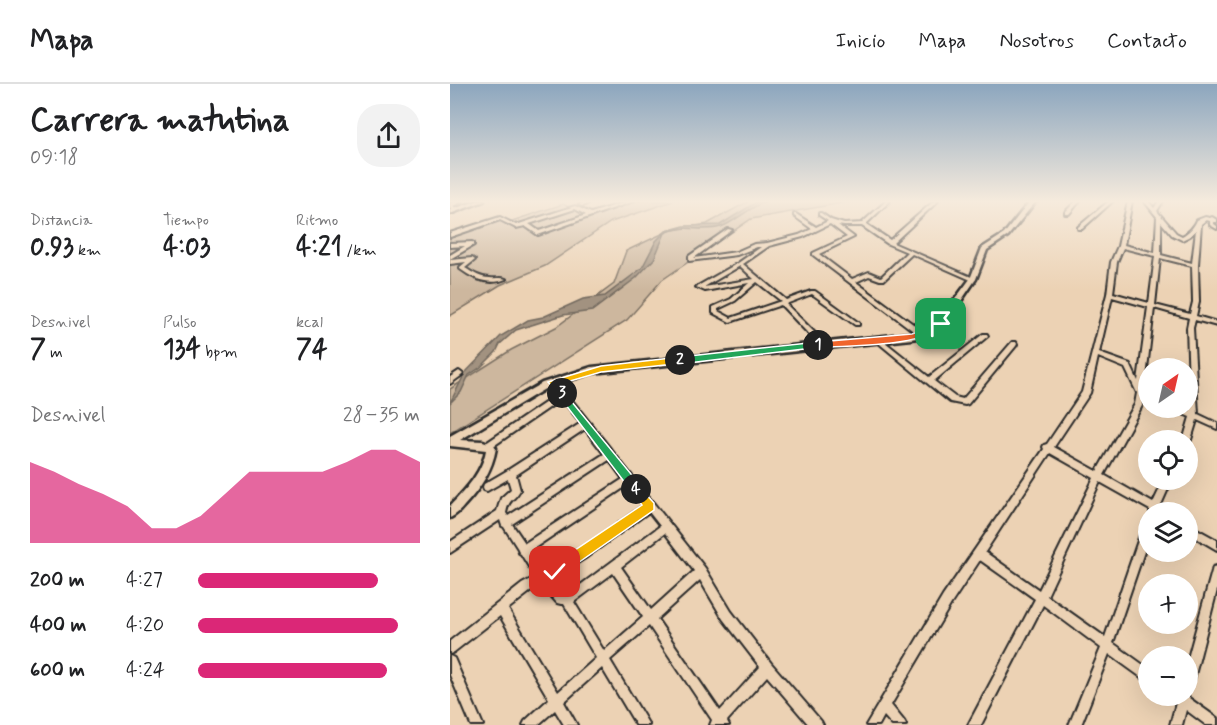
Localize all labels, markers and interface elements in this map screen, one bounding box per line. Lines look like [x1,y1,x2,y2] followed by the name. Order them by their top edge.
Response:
[30,23,94,60] text: Mapa
[836,27,886,55] text: Inicio
[919,27,966,55] text: Mapa
[999,27,1074,55] text: Nosotros
[1107,27,1187,55] text: Contacto
[30,99,290,143] text: Carrera matutina
[357,104,420,167] button: share
[30,144,78,171] text: 09:18
[30,210,92,231] text: Distancia
[163,210,209,231] text: Tiempo
[296,210,338,231] text: Ritmo
[30,231,74,265] text: 0.93
[163,231,211,265] text: 4:03
[296,231,342,265] text: 4:21
[74,240,101,261] text: km
[342,240,377,261] text: /km
[915,298,966,349] pin
[924,307,957,340] icon: arrive
[30,312,90,333] text: Desnivel
[163,312,197,333] text: Pulso
[296,312,323,333] text: kcal
[803,330,833,360] pin: 1
[30,333,46,367] text: 7
[163,333,201,367] text: 134
[296,333,328,367] text: 74
[814,334,822,355] text: 1
[46,342,63,363] text: m
[201,342,237,363] text: bpm
[665,345,695,375] pin: 2
[676,349,684,370] text: 2
[1138,358,1198,418] north arrow
[1138,358,1198,706] map controls
[547,378,577,408] pin: 3
[558,382,566,403] text: 3
[30,402,105,429] text: Desnivel
[343,402,420,429] text: 28–35 m
[1138,430,1198,490] button: locate
[621,474,651,504] pin: 4
[631,478,641,499] text: 4
[1138,502,1198,562] button: layers
[529,546,580,597] pin
[538,555,571,588] icon: check
[30,567,85,594] text: 200 m
[126,567,163,594] text: 4:27
[1138,574,1198,634] button: +
[30,612,86,639] text: 400 m
[126,612,164,639] text: 4:20
[1138,646,1198,706] button: −
[30,657,85,684] text: 600 m
[126,657,165,684] text: 4:24

